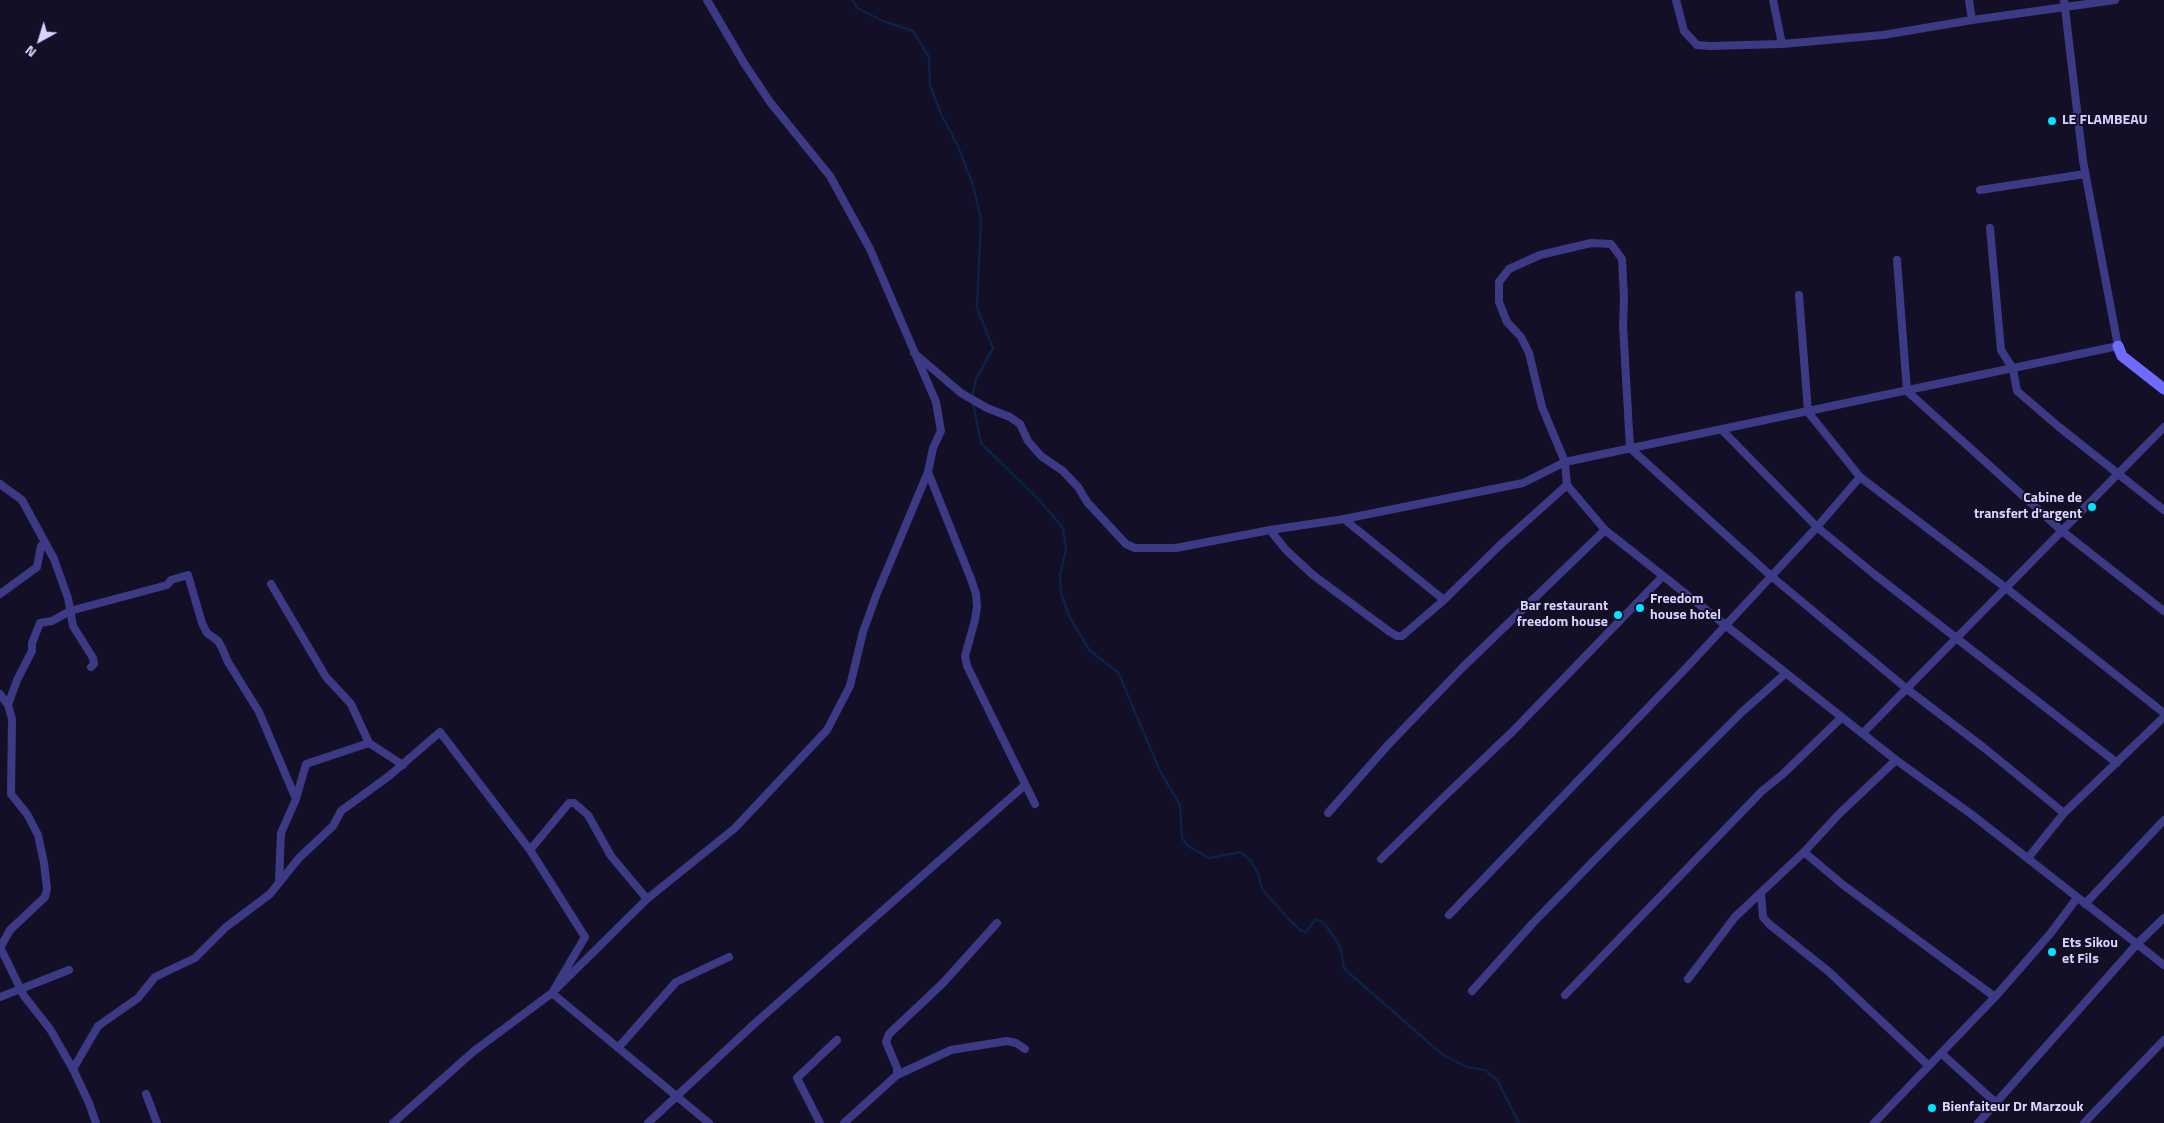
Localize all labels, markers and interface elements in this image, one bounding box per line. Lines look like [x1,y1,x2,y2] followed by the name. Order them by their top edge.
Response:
[15,15,65,65] north arrow
[20,41,41,63] text: N
[2062,113,2148,129] place label: LE FLAMBEAU
[2046,115,2058,127] marker: LE FLAMBEAU
[1974,491,2082,524] place label: Cabine de transfert d'argent
[2086,501,2098,513] marker: Cabine de transfert d'argent
[1650,592,1721,624] place label: Freedom house hotel
[1517,599,1608,632] place label: Bar restaurant freedom house
[1634,602,1646,614] marker: Freedom house hotel
[1612,609,1624,621] marker: Bar restaurant freedom house
[2062,936,2118,969] place label: Ets Sikou et Fils
[2046,946,2058,958] marker: Ets Sikou et Fils
[1942,1100,2083,1116] place label: Bienfaiteur Dr Marzouk
[1926,1102,1938,1114] marker: Bienfaiteur Dr Marzouk

